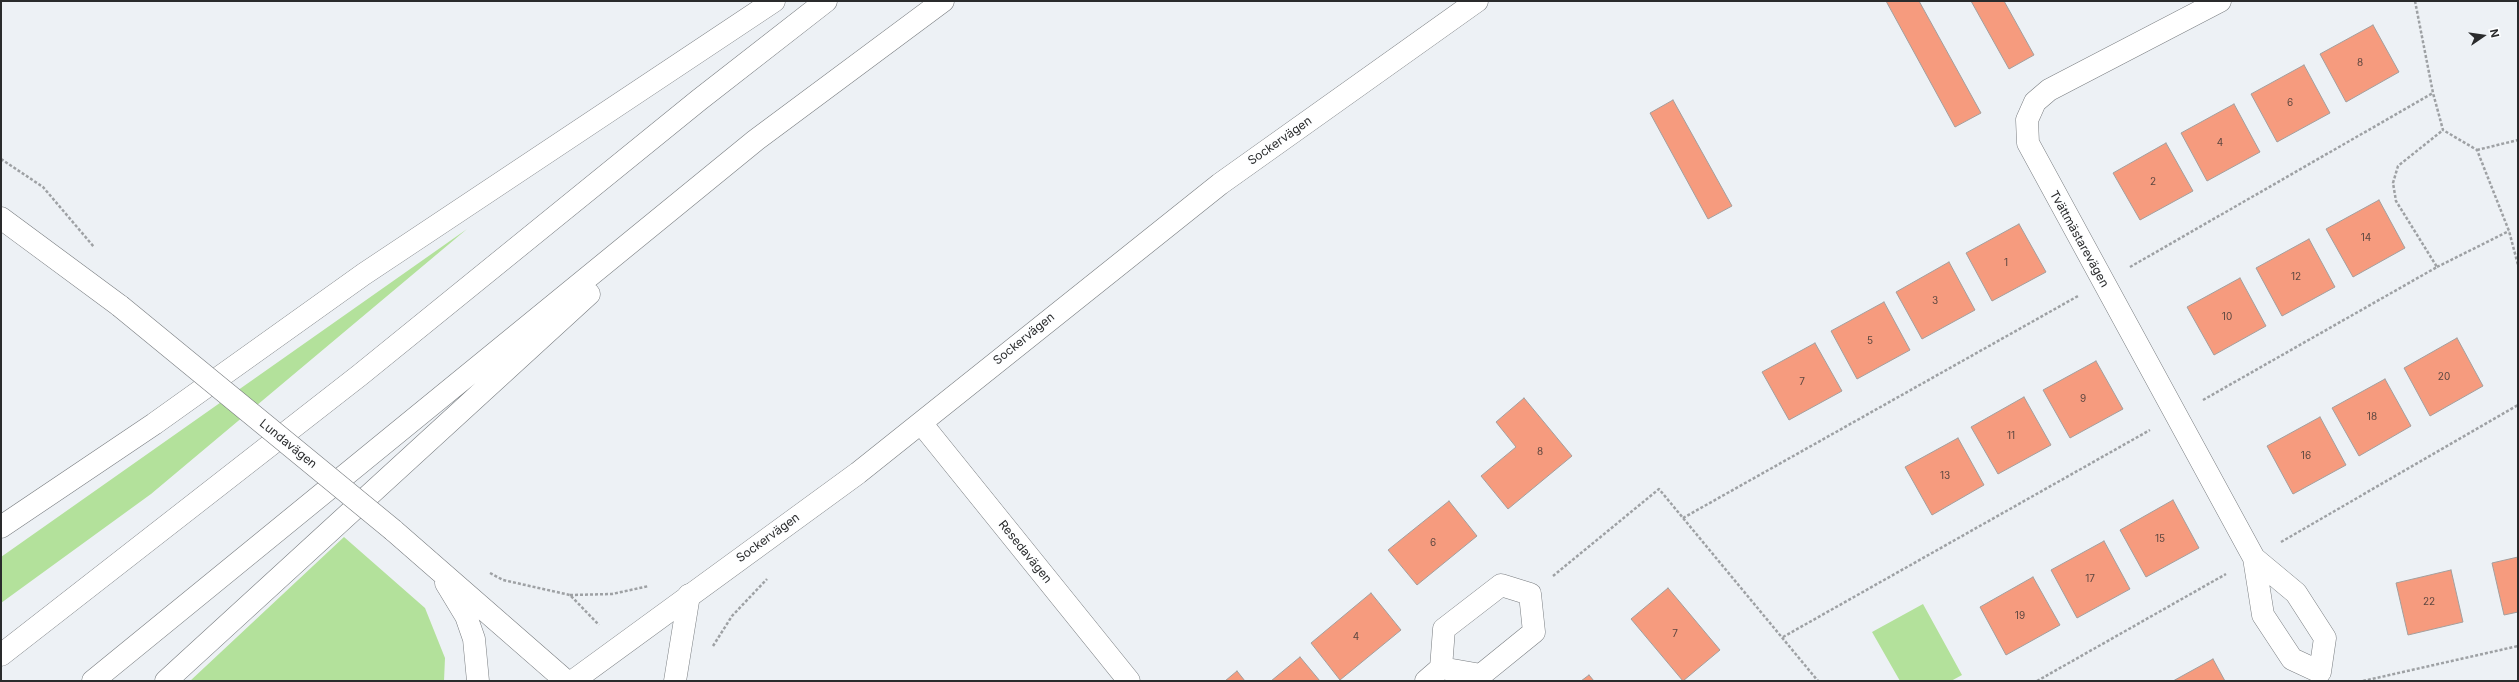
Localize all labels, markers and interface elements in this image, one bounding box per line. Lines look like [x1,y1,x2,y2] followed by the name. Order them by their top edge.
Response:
[2463,16,2503,56] north arrow
[2487,28,2502,39] text: N
[2357,57,2363,69] house number: 8
[2287,97,2293,109] house number: 6
[1245,114,1315,168] street label: Sockervägen
[2217,137,2223,149] house number: 4
[2150,176,2156,188] house number: 2
[2046,188,2112,290] street label: Tvättmästarevägen
[2361,232,2371,244] house number: 14
[2004,257,2008,269] house number: 1
[2291,271,2301,283] house number: 12
[1932,295,1938,307] house number: 3
[990,310,1058,368] street label: Sockervägen
[2222,311,2232,323] house number: 10
[1867,335,1873,347] house number: 5
[2438,371,2450,383] house number: 20
[1799,376,1805,388] house number: 7
[2080,393,2086,405] house number: 9
[2367,411,2377,423] house number: 18
[256,416,320,472] street label: Lundavägen
[2007,430,2015,442] house number: 11
[1537,446,1543,458] house number: 8
[2301,450,2311,462] house number: 16
[1940,470,1950,482] house number: 13
[734,510,802,566] street label: Sockervägen
[995,518,1055,586] street label: Resedavägen
[2155,533,2165,545] house number: 15
[1430,537,1436,549] house number: 6
[2085,573,2095,585] house number: 17
[2423,596,2435,608] house number: 22
[2015,610,2025,622] house number: 19
[1672,628,1678,640] house number: 7
[1353,631,1359,643] house number: 4

